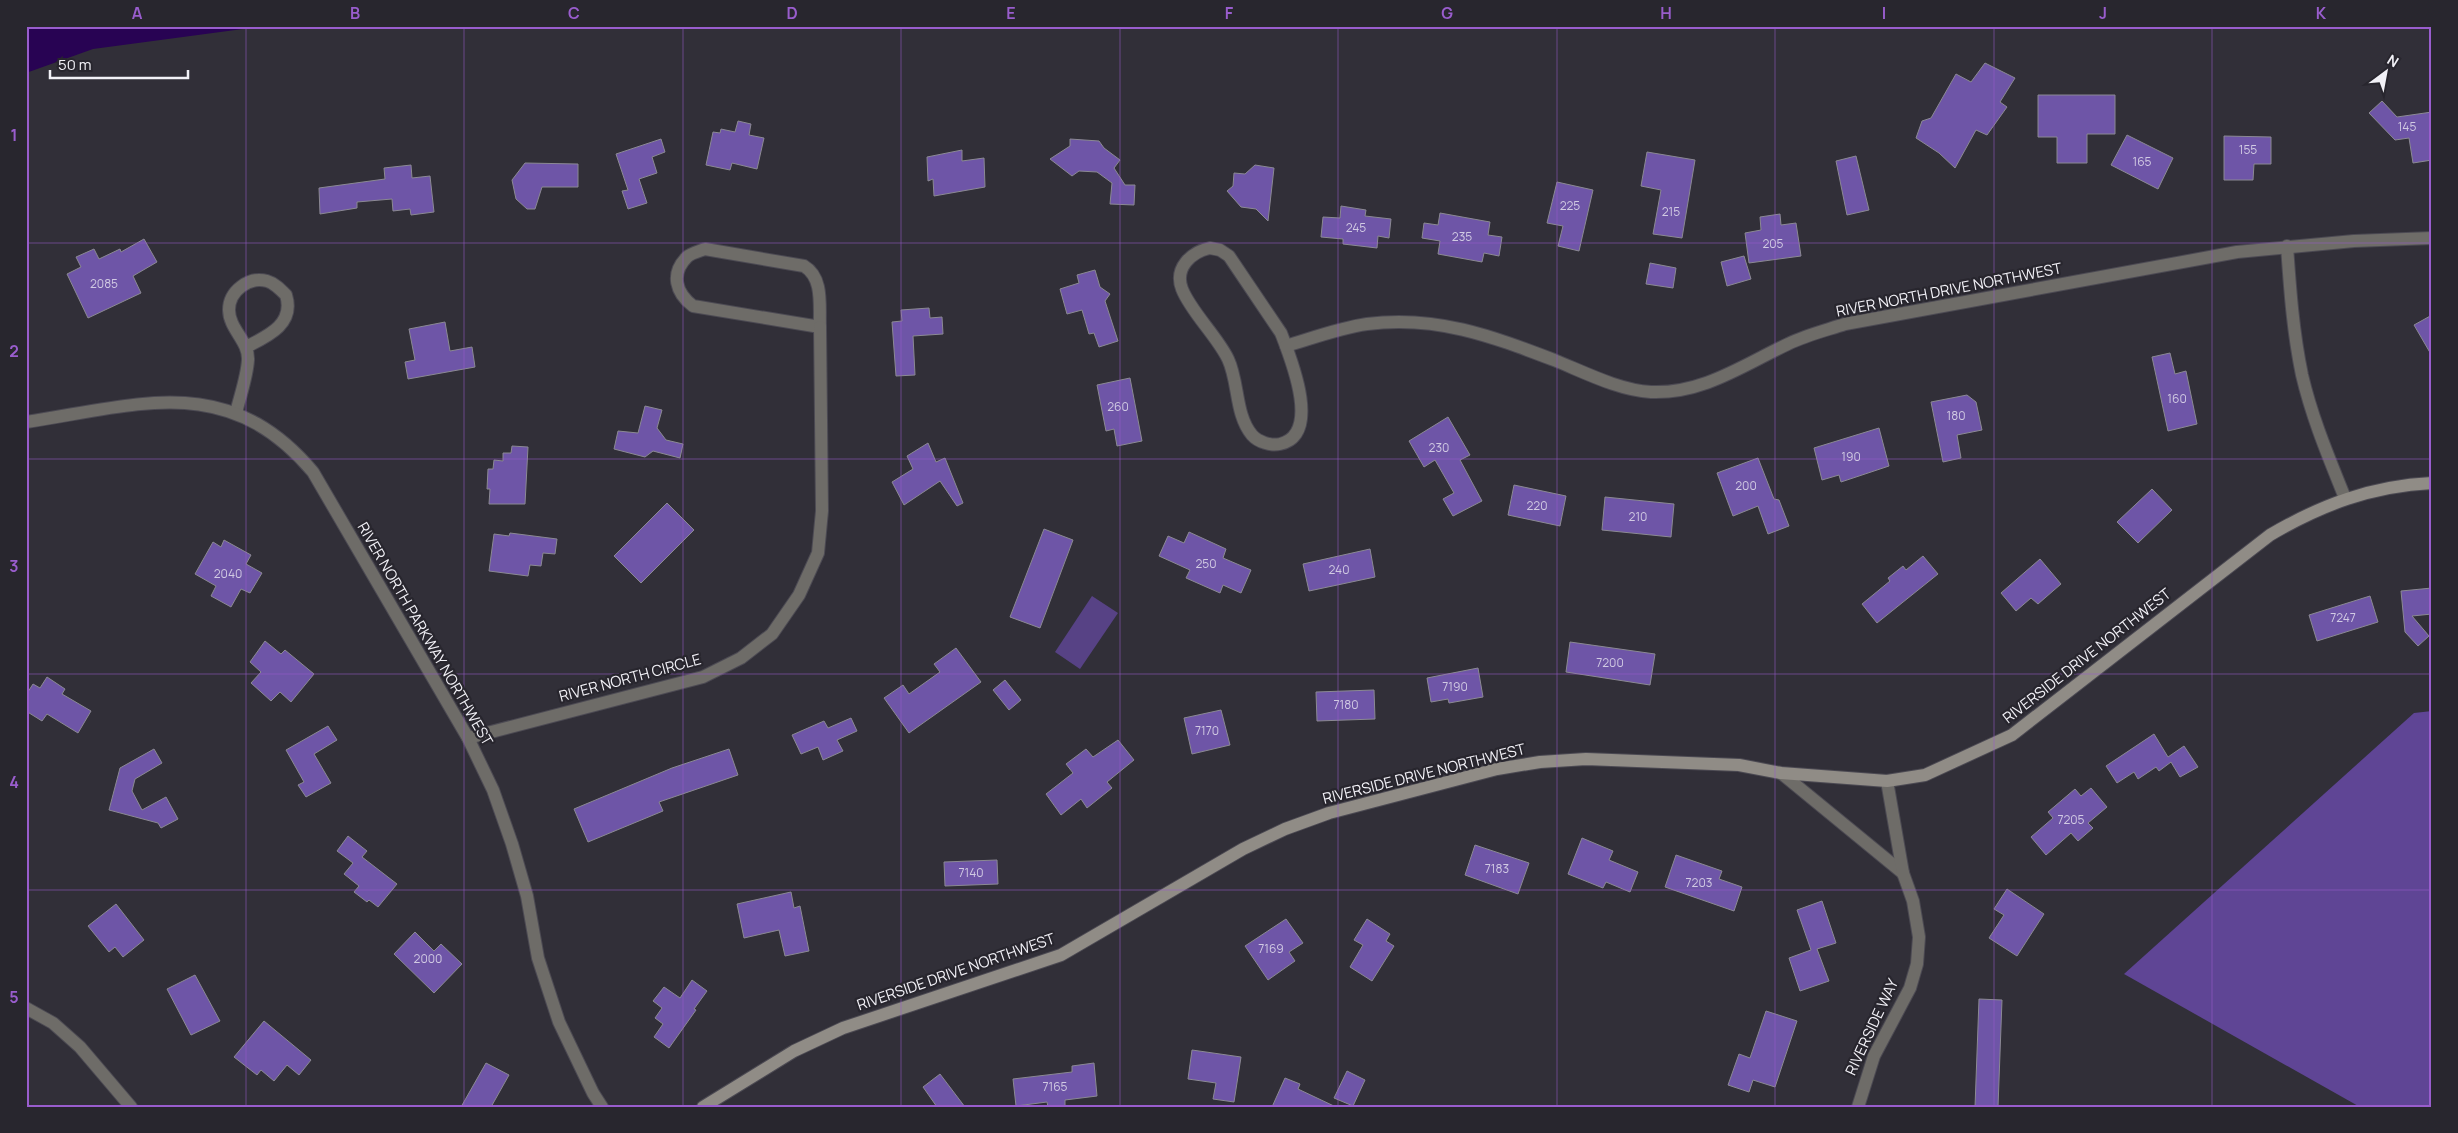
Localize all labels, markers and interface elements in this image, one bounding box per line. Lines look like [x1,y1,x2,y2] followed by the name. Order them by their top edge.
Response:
[132,2,143,24] text: A
[350,2,360,24] text: B
[568,2,580,24] text: C
[786,2,798,24] text: D
[1006,2,1016,24] text: E
[1225,2,1234,24] text: F
[1441,2,1453,24] text: G
[1660,2,1672,24] text: H
[1882,2,1886,24] text: I
[2099,2,2107,24] text: J
[2316,2,2327,24] text: K
[50,48,188,80] scale bar
[2360,48,2410,98] north arrow
[2384,50,2402,71] text: N
[58,54,92,75] text: 50 m
[2398,118,2416,135] house number: 145
[10,124,18,146] text: 1
[2239,141,2257,158] house number: 155
[2132,153,2152,170] house number: 165
[1560,197,1580,214] house number: 225
[1662,203,1680,220] house number: 215
[1346,219,1366,236] house number: 245
[1452,228,1472,245] house number: 235
[1762,235,1784,252] house number: 205
[1834,257,2064,322] street label: RIVER NORTH DRIVE NORTHWEST
[90,275,118,292] house number: 2085
[9,340,19,362] text: 2
[2167,390,2187,407] house number: 160
[1107,398,1129,415] house number: 260
[1947,407,1965,424] house number: 180
[1429,439,1449,456] house number: 230
[1841,448,1861,465] house number: 190
[1735,477,1757,494] house number: 200
[1526,497,1548,514] house number: 220
[1629,508,1647,525] house number: 210
[353,518,498,749] street label: RIVER NORTH PARKWAY NORTHWEST
[9,555,19,577] text: 3
[1195,555,1217,572] house number: 250
[1329,561,1350,578] house number: 240
[214,565,242,582] house number: 2040
[1998,583,2175,728] street label: RIVERSIDE DRIVE NORTHWEST
[2330,609,2356,626] house number: 7247
[556,648,703,707] street label: RIVER NORTH CIRCLE
[1596,654,1624,671] house number: 7200
[1442,678,1468,695] house number: 7190
[1334,696,1359,713] house number: 7180
[1195,722,1219,739] house number: 7170
[1320,738,1527,809] street label: RIVERSIDE DRIVE NORTHWEST
[9,771,19,793] text: 4
[2057,811,2085,828] house number: 7205
[1485,860,1509,877] house number: 7183
[958,864,984,881] house number: 7140
[1686,874,1712,891] house number: 7203
[854,928,1058,1015] street label: RIVERSIDE DRIVE NORTHWEST
[1258,940,1284,957] house number: 7169
[414,950,442,967] house number: 2000
[1840,974,1903,1079] street label: RIVERSIDE WAY
[9,986,19,1008] text: 5
[1042,1078,1068,1095] house number: 7165

